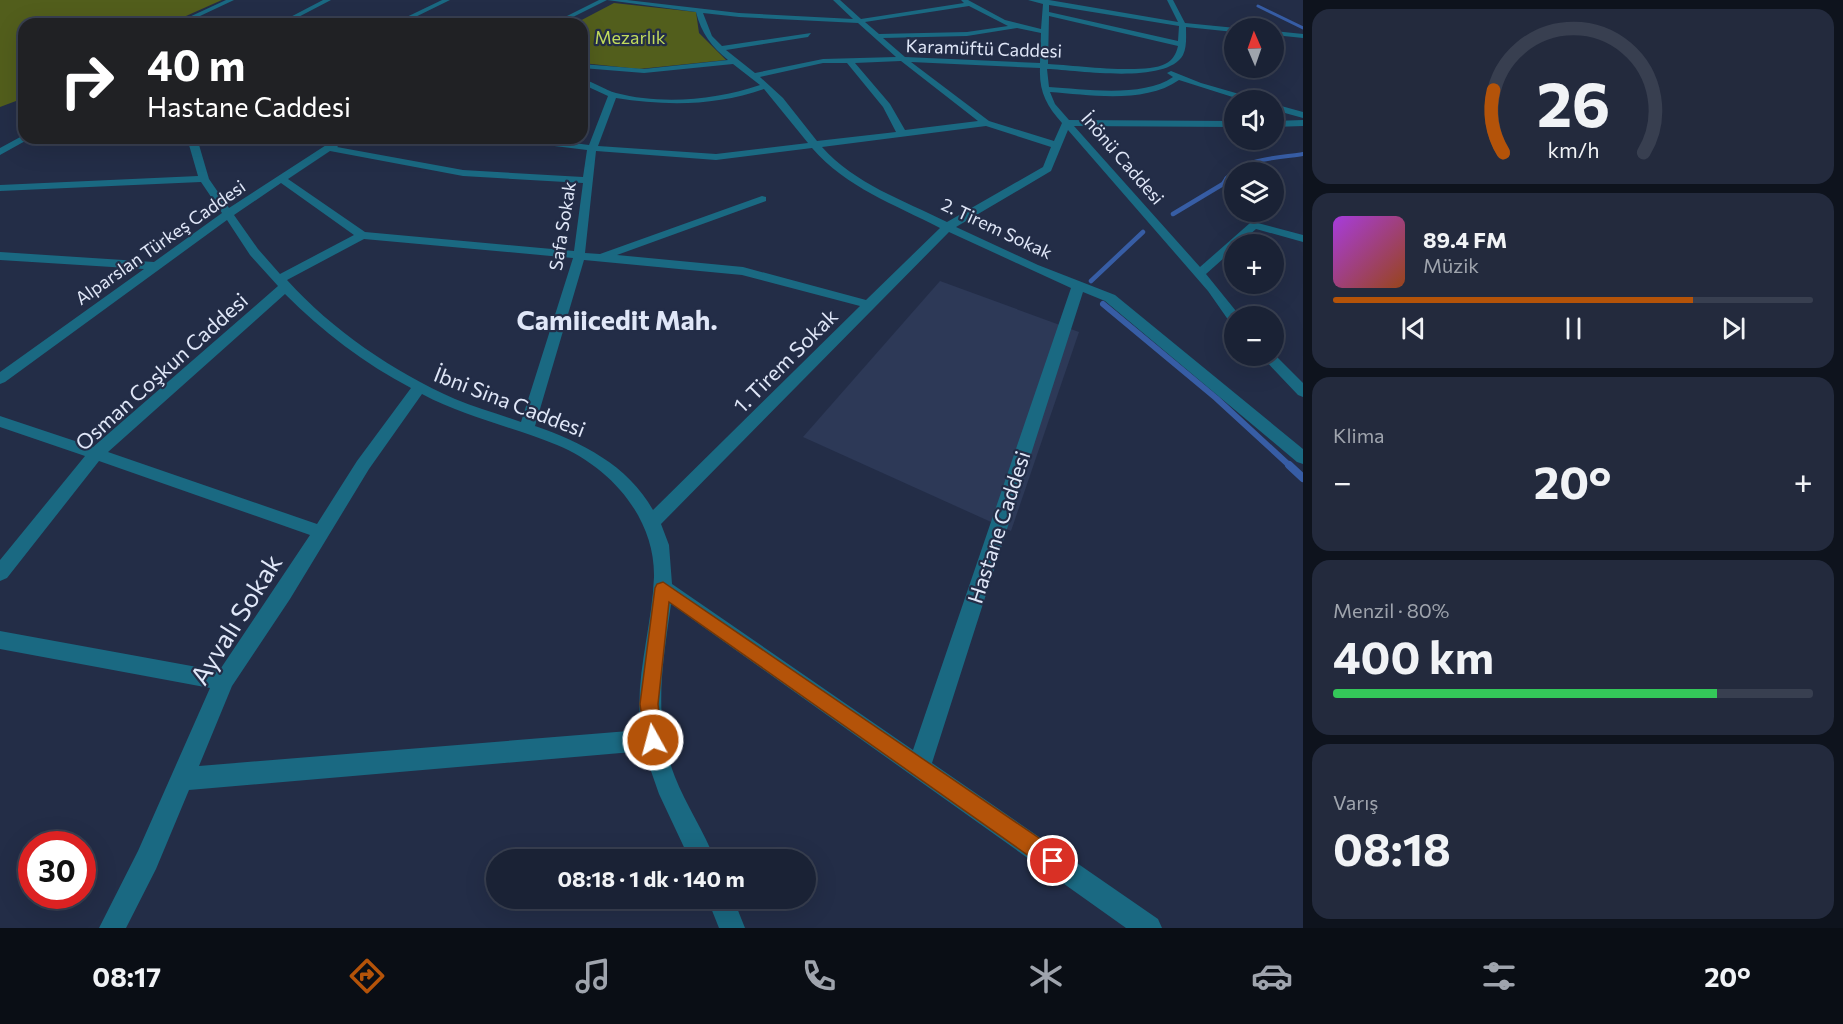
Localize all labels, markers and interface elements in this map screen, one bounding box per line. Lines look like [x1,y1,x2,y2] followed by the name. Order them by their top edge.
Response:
[1224,18,1284,78] north arrow
[1224,18,1284,366] map controls
[594,26,666,48] park label: Mezarlık
[905,34,1063,62] street label: Karamüftü Caddesi
[147,38,245,90] text: 40 m
[48,42,126,120] icon: right
[1536,65,1610,141] text: 26
[147,90,351,123] text: Hastane Caddesi
[1224,90,1284,150] button: sound
[1077,107,1169,209] street label: İnönü Caddesi
[1547,137,1599,163] text: km/h
[1224,162,1284,222] button: layers
[71,175,249,309] street label: Alparslan Türkeş Caddesi
[544,180,580,272] street label: Safa Sokak
[938,193,1056,263] street label: 2. Tirem Sokak
[1423,226,1507,253] text: 89.4 FM
[1224,234,1284,294] button: +
[1423,253,1479,277] text: Müzik
[70,287,252,455] street label: Osman Coşkun Caddesi
[516,303,718,336] district label: Camiicedit Mah.
[728,303,842,417] street label: 1. Tirem Sokak
[1224,306,1284,366] button: −
[1397,312,1430,345] icon: previous
[1557,312,1590,345] icon: pause
[1717,312,1750,345] icon: next
[431,361,589,441] street label: İbni Sina Caddesi
[1333,423,1385,447] text: Klima
[962,448,1034,606] street label: Hastane Caddesi
[1534,453,1612,508] text: 20°
[1333,460,1352,501] text: −
[1794,460,1813,501] text: +
[183,548,287,690] street label: Ayvalı Sokak
[1333,598,1449,622] text: Menzil · 80%
[1333,628,1494,683] text: 400 km
[621,708,685,772] position arrow
[1333,790,1378,814] text: Varış
[1333,820,1451,875] text: 08:18
[18,831,96,909] speed limit sign: 30
[1027,835,1078,886] pin
[1036,844,1069,877] icon: arrive
[557,865,745,892] text: 08:18 · 1 dk · 140 m
[346,955,388,997] icon: directions
[572,955,614,997] icon: music
[798,955,840,997] icon: phone
[1025,955,1067,997] icon: climate
[1251,955,1293,997] icon: car
[1478,955,1520,997] icon: filters
[92,960,161,993] text: 08:17
[1704,960,1751,993] text: 20°

